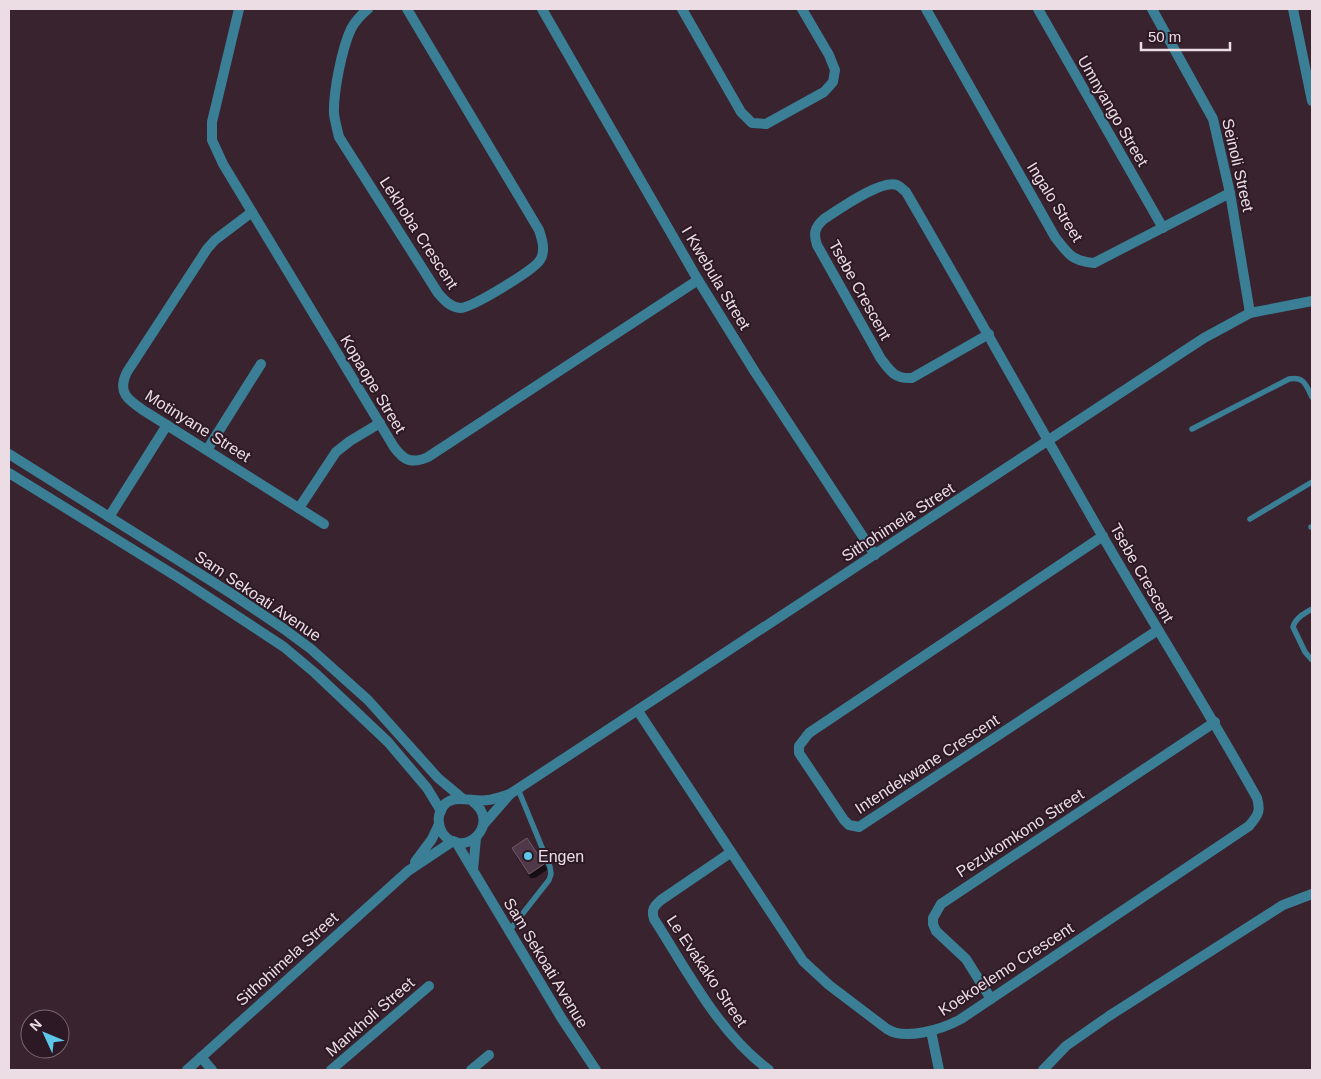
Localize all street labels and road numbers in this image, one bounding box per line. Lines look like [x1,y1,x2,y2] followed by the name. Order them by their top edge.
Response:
[1075,53,1152,170] street label: Umnyango Street
[1219,117,1257,214] street label: Seinoli Street
[1024,159,1087,245] street label: Ingalo Street
[377,174,462,293] street label: Lekhoba Crescent
[678,223,754,333] street label: I Kwebula Street
[826,237,895,343] street label: Tsebe Crescent
[337,332,409,437] street label: Kopaope Street
[142,387,254,466] street label: Motinyane Street
[839,479,958,565] street label: Sithohimela Street
[1107,521,1177,626] street label: Tsebe Crescent
[192,548,324,645] street label: Sam Sekoati Avenue
[852,711,1003,817] street label: Intendekwane Crescent
[953,785,1087,881] street label: Pezukomkono Street
[501,895,592,1031] street label: Sam Sekoati Avenue
[233,909,342,1009] street label: Sithohimela Street
[663,912,751,1030] street label: Le Evakako Street
[935,919,1077,1019] street label: Koekoelemo Crescent
[322,974,418,1060] street label: Mankholi Street

